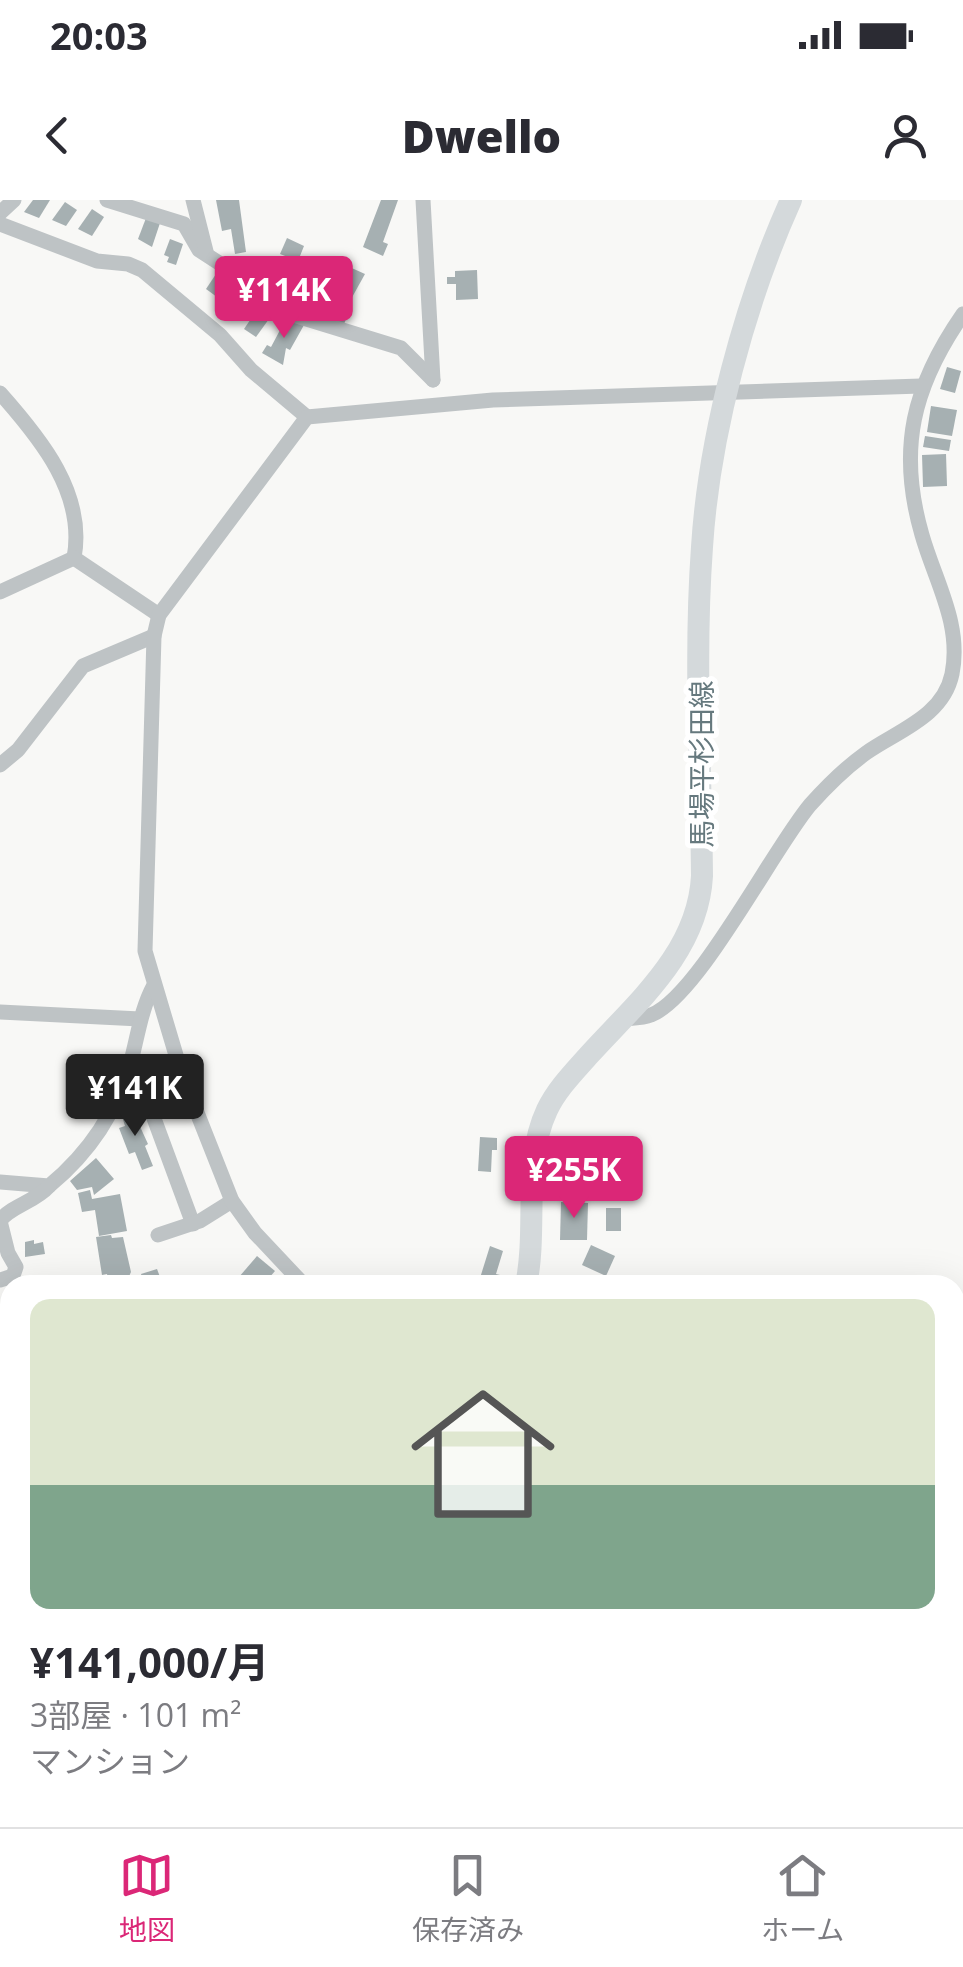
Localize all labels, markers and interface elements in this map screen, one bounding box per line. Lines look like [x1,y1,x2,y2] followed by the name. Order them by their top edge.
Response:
[50,9,148,61] text: 20:03
[402,105,561,166] text: Dwello
[30,108,85,163] icon: back
[878,108,933,163] icon: person
[214,256,354,341] pin: ¥114K
[237,267,331,310] text: ¥114K
[682,680,720,848] street label: 馬場平杉田線
[65,1054,205,1139] pin: ¥141K
[88,1065,182,1108] text: ¥141K
[504,1136,644,1221] pin: ¥255K
[527,1147,621,1190] text: ¥255K
[393,1364,573,1544] icon: home
[30,1633,269,1690] text: ¥141,000/月
[30,1693,241,1736] text: 3部屋 · 101 m²
[30,1739,190,1782] text: マンション
[119,1848,175,1948] tab: 地図
[412,1848,524,1948] tab: 保存済み
[761,1848,844,1948] tab: ホーム

